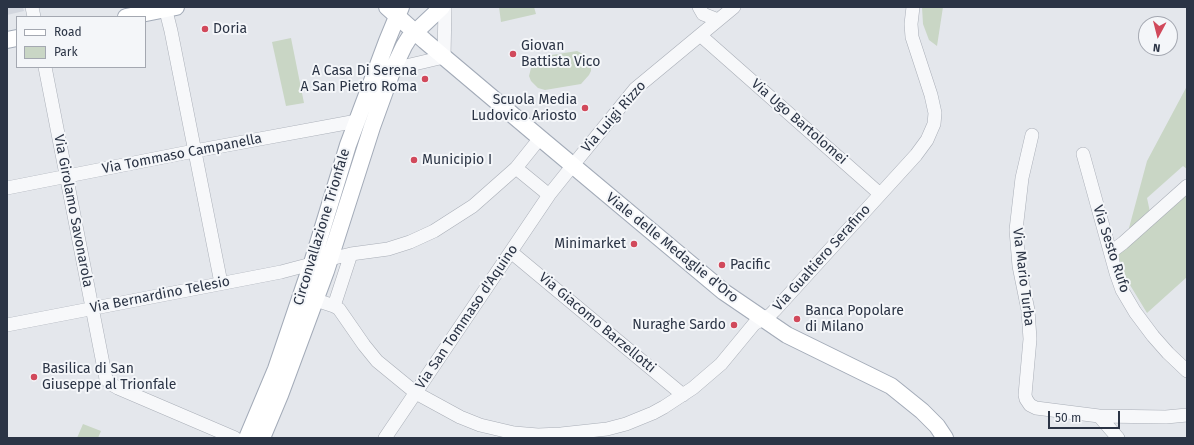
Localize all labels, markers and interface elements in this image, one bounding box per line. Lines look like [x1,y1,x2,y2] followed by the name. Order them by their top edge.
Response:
[16,16,146,68] legend
[1138,16,1178,56] north arrow
[213,21,247,37] place label: Doria
[200,24,210,34] marker: Doria
[54,25,82,39] text: Road
[521,38,600,70] place label: Giovan Battista Vico
[1152,41,1161,54] text: N
[54,45,78,59] text: Park
[508,49,518,59] marker: Giovan Battista Vico
[300,63,417,96] place label: A Casa Di Serena A San Pietro Roma
[420,74,430,84] marker: A Casa Di Serena A San Pietro Roma
[748,76,850,168] street label: Via Ugo Bartolomei
[578,78,650,156] street label: Via Luigi Rizzo
[471,92,577,124] place label: Scuola Media Ludovico Ariosto
[580,103,590,113] marker: Scuola Media Ludovico Ariosto
[101,130,263,178] street label: Via Tommaso Campanella
[50,133,96,289] street label: Via Girolamo Savonarola
[290,147,354,307] street label: Circonvallazione Trionfale
[422,152,492,168] place label: Municipio I
[409,155,419,165] marker: Municipio I
[602,189,742,307] street label: Viale delle Medaglie d'Oro
[770,201,874,315] street label: Via Gualtiero Serafino
[1089,203,1133,295] street label: Via Sesto Rufo
[1009,227,1037,327] street label: Via Mario Turba
[554,236,626,252] place label: Minimarket
[629,239,639,249] marker: Minimarket
[412,242,522,392] street label: Via San Tommaso d'Aquino
[730,257,770,273] place label: Pacific
[717,260,727,270] marker: Pacific
[535,269,659,377] street label: Via Giacomo Barzellotti
[89,273,231,317] street label: Via Bernardino Telesio
[805,303,904,336] place label: Banca Popolare di Milano
[792,314,802,324] marker: Banca Popolare di Milano
[632,317,726,333] place label: Nuraghe Sardo
[729,320,739,330] marker: Nuraghe Sardo
[42,361,176,394] place label: Basilica di San Giuseppe al Trionfale
[29,372,39,382] marker: Basilica di San Giuseppe al Trionfale
[1050,403,1122,429] scale bar
[1055,411,1081,425] text: 50 m

